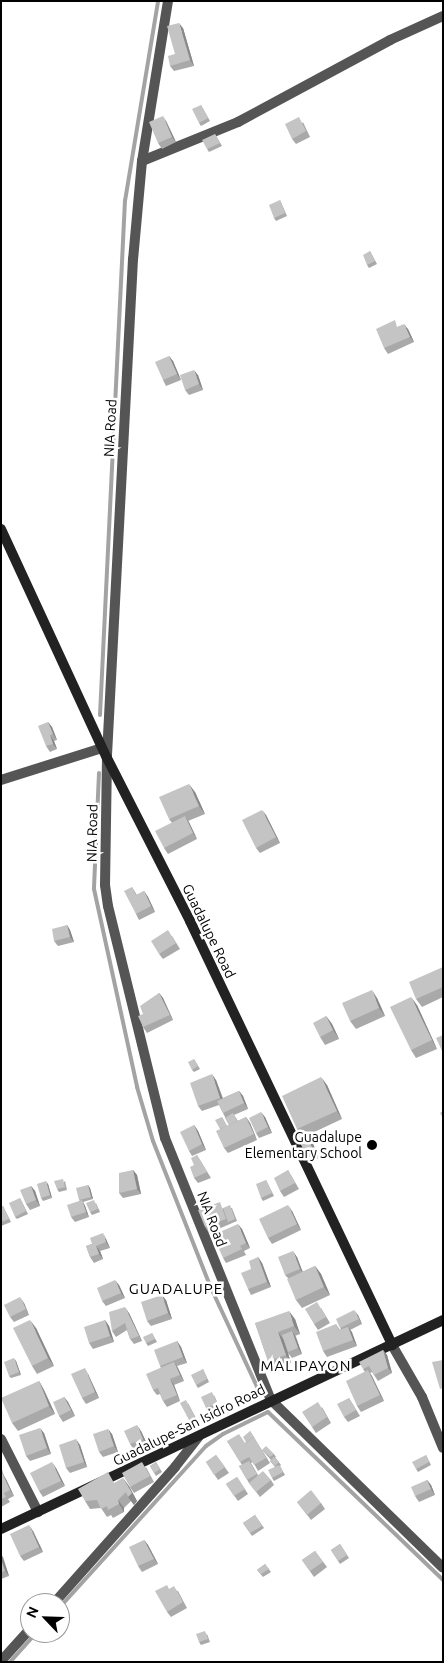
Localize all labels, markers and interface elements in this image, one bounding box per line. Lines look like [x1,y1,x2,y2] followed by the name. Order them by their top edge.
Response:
[100,399,120,457] street label: NIA Road
[83,804,101,862] street label: NIA Road
[179,881,239,981] street label: Guadalupe Road
[245,1129,362,1162] place label: Guadalupe Elementary School
[366,1139,378,1151] marker: Guadalupe Elementary School
[194,1189,230,1249] street label: NIA Road
[128,1280,224,1298] district label: GUADALUPE
[259,1357,353,1375] district label: MALIPAYON
[110,1381,268,1469] street label: Guadalupe-San Isidro Road
[20,1593,70,1643] north arrow
[23,1604,42,1620] text: N

